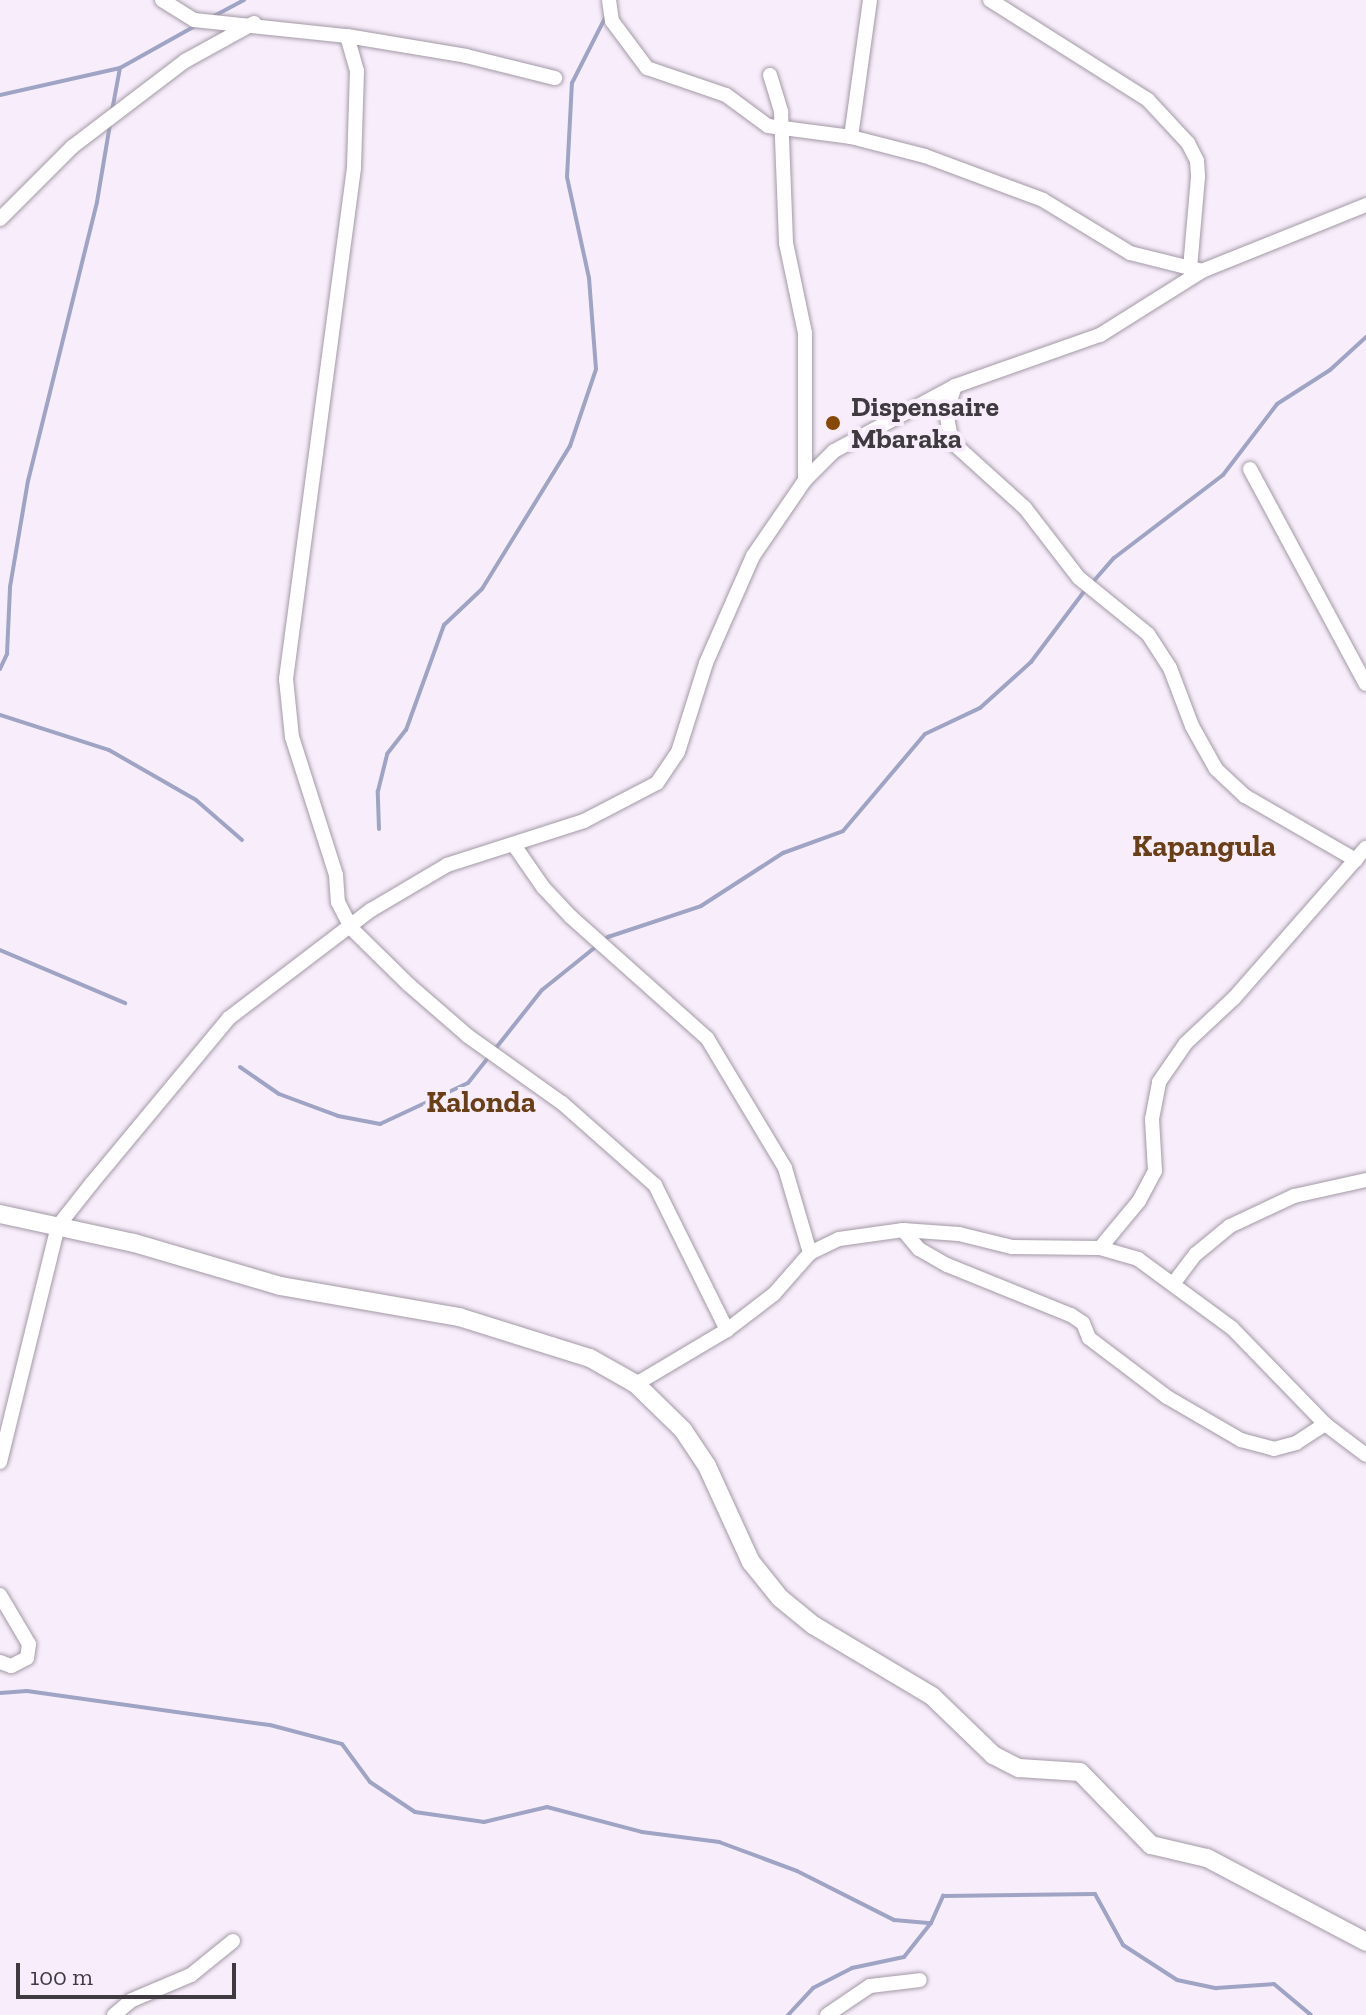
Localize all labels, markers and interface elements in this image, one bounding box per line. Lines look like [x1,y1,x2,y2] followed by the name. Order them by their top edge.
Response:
[851,390,999,456] place label: Dispensaire Mbaraka
[822,412,844,434] marker: Dispensaire Mbaraka
[1132,828,1276,864] district label: Kapangula
[426,1084,536,1120] district label: Kalonda
[20,1947,240,1997] scale bar
[30,1962,93,1991] text: 100 m

